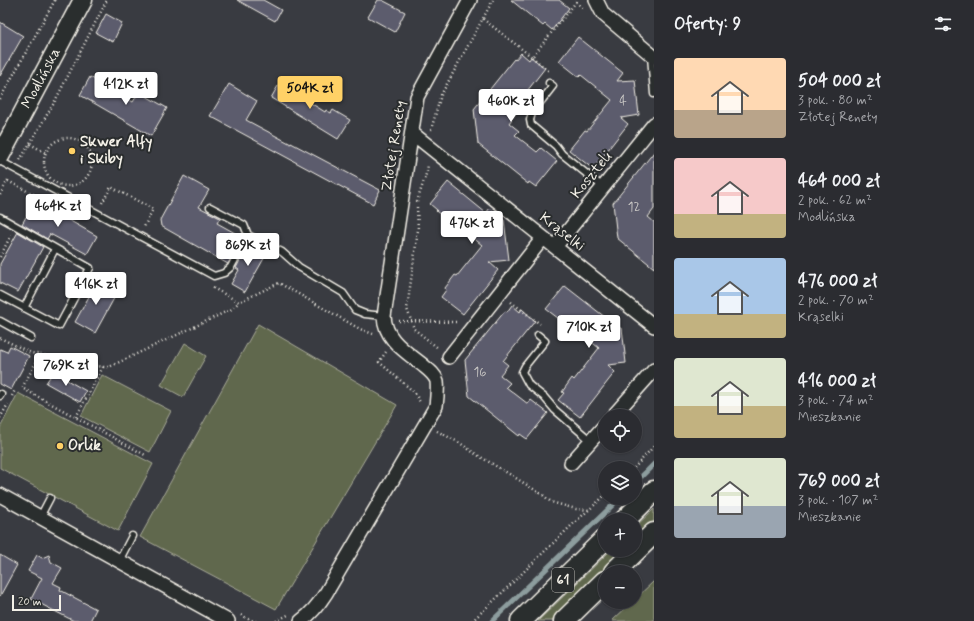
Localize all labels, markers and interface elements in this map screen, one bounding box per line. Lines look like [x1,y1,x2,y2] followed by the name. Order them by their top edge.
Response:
[674,13,741,35] text: Oferty: 9
[932,13,954,35] icon: filters
[17,44,66,112] street label: Modlińska
[798,70,881,92] text: 504 000 zł
[89,72,163,106] pin: 412K zł
[706,74,754,122] icon: home
[103,76,149,93] text: 412K zł
[273,76,347,110] pin: 504K zł
[286,80,334,97] text: 504K zł
[474,89,548,123] pin: 460K zł
[798,92,873,109] text: 3 pok. · 80 m²
[488,93,534,110] text: 460K zł
[619,93,627,110] house number: 4
[377,99,411,193] street label: Złotej Renety
[798,109,878,126] text: Złotej Renety
[80,132,152,169] place label: Skwer Alfy i Skiby
[67,146,77,156] marker: Skwer Alfy i Skiby
[567,147,617,203] street label: Koszteli
[798,170,880,192] text: 464 000 zł
[706,174,754,222] icon: home
[798,192,872,209] text: 2 pok. · 62 m²
[21,194,95,228] pin: 464K zł
[35,198,81,215] text: 464K zł
[628,199,640,216] house number: 12
[535,208,589,256] street label: Krąselki
[798,209,855,226] text: Modlińska
[435,211,509,245] pin: 476K zł
[450,215,494,232] text: 476K zł
[211,233,285,267] pin: 869K zł
[225,237,271,254] text: 869K zł
[798,270,877,292] text: 476 000 zł
[59,272,133,306] pin: 416K zł
[706,274,754,322] icon: home
[74,276,118,293] text: 416K zł
[798,292,874,309] text: 2 pok. · 70 m²
[798,309,844,326] text: Krąselki
[552,315,626,349] pin: 710K zł
[566,319,612,336] text: 710K zł
[29,353,103,387] pin: 769K zł
[43,357,89,374] text: 769K zł
[473,364,487,381] house number: 16
[798,370,876,392] text: 416 000 zł
[706,374,754,422] icon: home
[798,392,874,409] text: 3 pok. · 74 m²
[598,409,642,609] map controls
[598,409,642,453] button: locate
[798,409,861,426] text: Mieszkanie
[68,436,101,456] place label: Orlik
[55,441,65,451] marker: Orlik
[598,461,642,505] button: layers
[798,470,879,492] text: 769 000 zł
[706,474,754,522] icon: home
[798,492,878,509] text: 3 pok. · 107 m²
[798,509,861,526] text: Mieszkanie
[598,513,642,557] button: +
[598,565,642,609] button: −
[552,568,574,592] road number: 61
[12,593,61,612] scale bar
[18,595,41,609] text: 20 m

